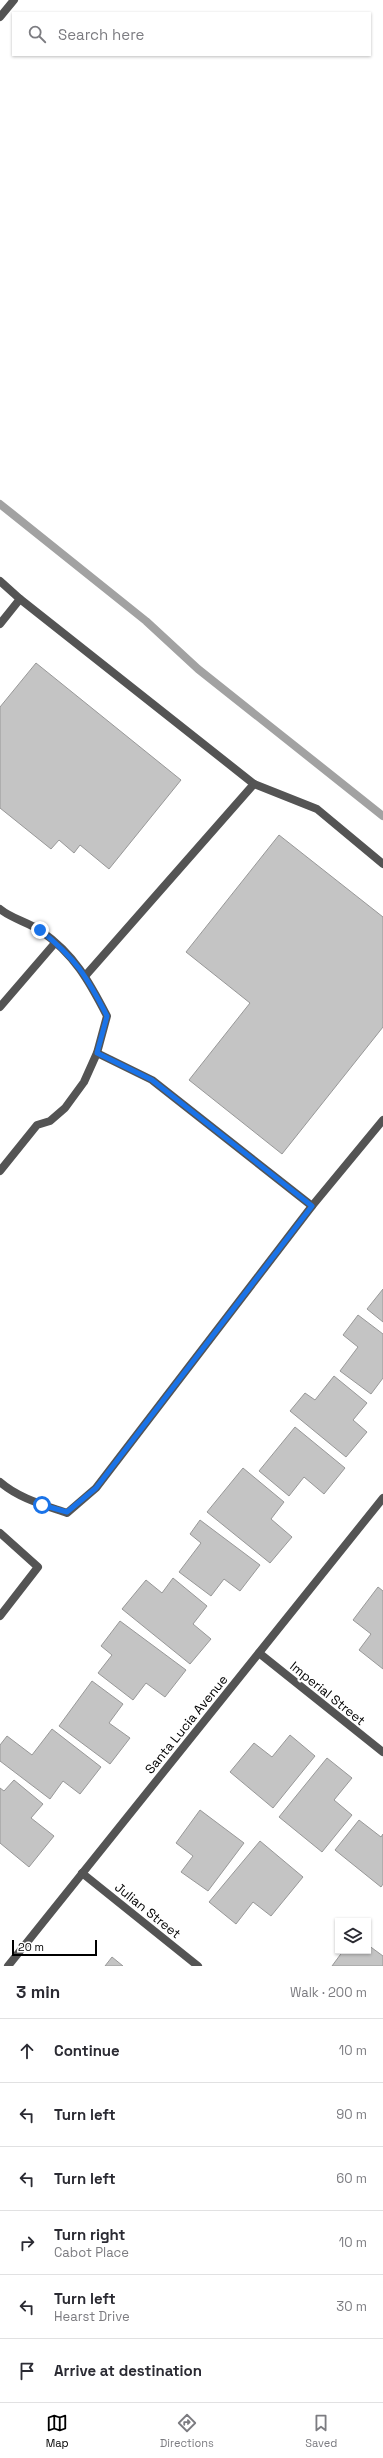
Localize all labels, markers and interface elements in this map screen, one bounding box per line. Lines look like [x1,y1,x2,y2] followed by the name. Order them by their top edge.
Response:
[12,12,371,56] search box
[26,23,48,45] icon: search
[58,25,144,44] text: Search here
[31,921,49,939] route end
[33,1496,51,1514] route start
[286,1658,369,1729] street label: Imperial Street
[141,1671,232,1777] street label: Santa Lucia Avenue
[111,1879,184,1942] street label: Julian Street
[335,1918,371,1954] map controls
[335,1918,371,1954] button: layers
[12,1938,97,1957] scale bar
[18,1940,44,1954] text: 20 m
[16,1981,60,2003] text: 3 min
[290,1984,367,2001] text: Walk · 200 m
[16,2040,38,2062] icon: ahead
[54,2041,120,2060] text: Continue
[339,2042,367,2059] text: 10 m
[16,2104,38,2126] icon: left
[54,2105,116,2124] text: Turn left
[336,2106,367,2123] text: 90 m
[16,2168,38,2190] icon: left
[54,2169,116,2188] text: Turn left
[336,2170,367,2187] text: 60 m
[54,2225,125,2244] text: Turn right
[16,2232,38,2254] icon: right
[339,2234,367,2251] text: 10 m
[54,2244,129,2261] text: Cabot Place
[54,2289,116,2308] text: Turn left
[16,2296,38,2318] icon: left
[336,2298,367,2315] text: 30 m
[54,2308,130,2325] text: Hearst Drive
[16,2360,38,2382] icon: arrive
[54,2361,202,2380] text: Arrive at destination
[46,2412,69,2450] tab: Map
[160,2412,214,2450] tab: Directions
[305,2412,337,2450] tab: Saved

